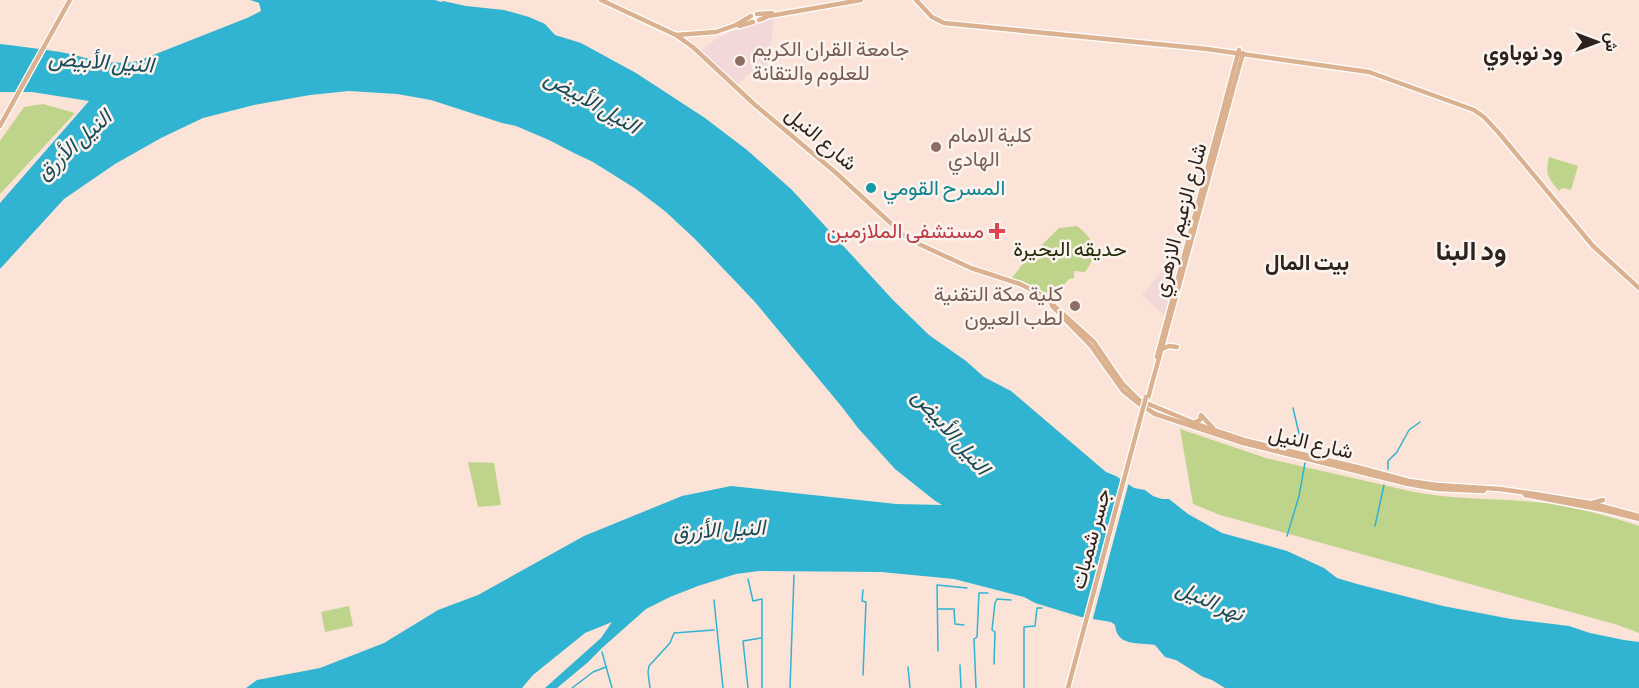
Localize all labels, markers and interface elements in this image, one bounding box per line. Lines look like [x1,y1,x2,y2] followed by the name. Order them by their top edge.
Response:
[1567,12,1627,72] north arrow
[1602,32,1619,52] text: ش
[752,39,909,87] place label: جامعة القران الكريم للعلوم والتقانة
[1483,42,1563,71] district label: ود نوباوي
[47,45,157,79] water label: النيل الأبيض
[733,54,747,68] marker: جامعة القران الكريم للعلوم والتقانة
[540,64,647,141] water label: النيل الأبيض
[31,102,119,186] water label: النيل الأزرق
[779,103,861,177] street label: شارع النيل
[948,125,1032,176] place label: كلية الامام الهادي
[929,140,943,154] marker: كلية الامام الهادي
[1149,141,1216,301] street label: شارع الزعيم الازهري
[883,178,1005,205] place label: المسرح القومي
[864,181,878,195] marker: المسرح القومي
[826,221,984,244] place label: مستشفى الملازمين
[988,222,1006,240] marker: مستشفى الملازمين
[1435,238,1507,268] district label: ود البنا
[1013,239,1127,262] park label: حديقه البحيرة
[1265,252,1349,276] district label: بيت المال
[934,284,1063,331] place label: كلية مكة التقنية لطب العيون
[1068,299,1082,313] marker: كلية مكة التقنية لطب العيون
[907,384,997,483] water label: النيل الأبيض
[1266,423,1355,466] street label: شارع النيل
[1068,486,1116,592] street label: جسر شمبات
[672,514,769,545] water label: النيل الأزرق
[1172,576,1249,628] water label: نهر النيل

